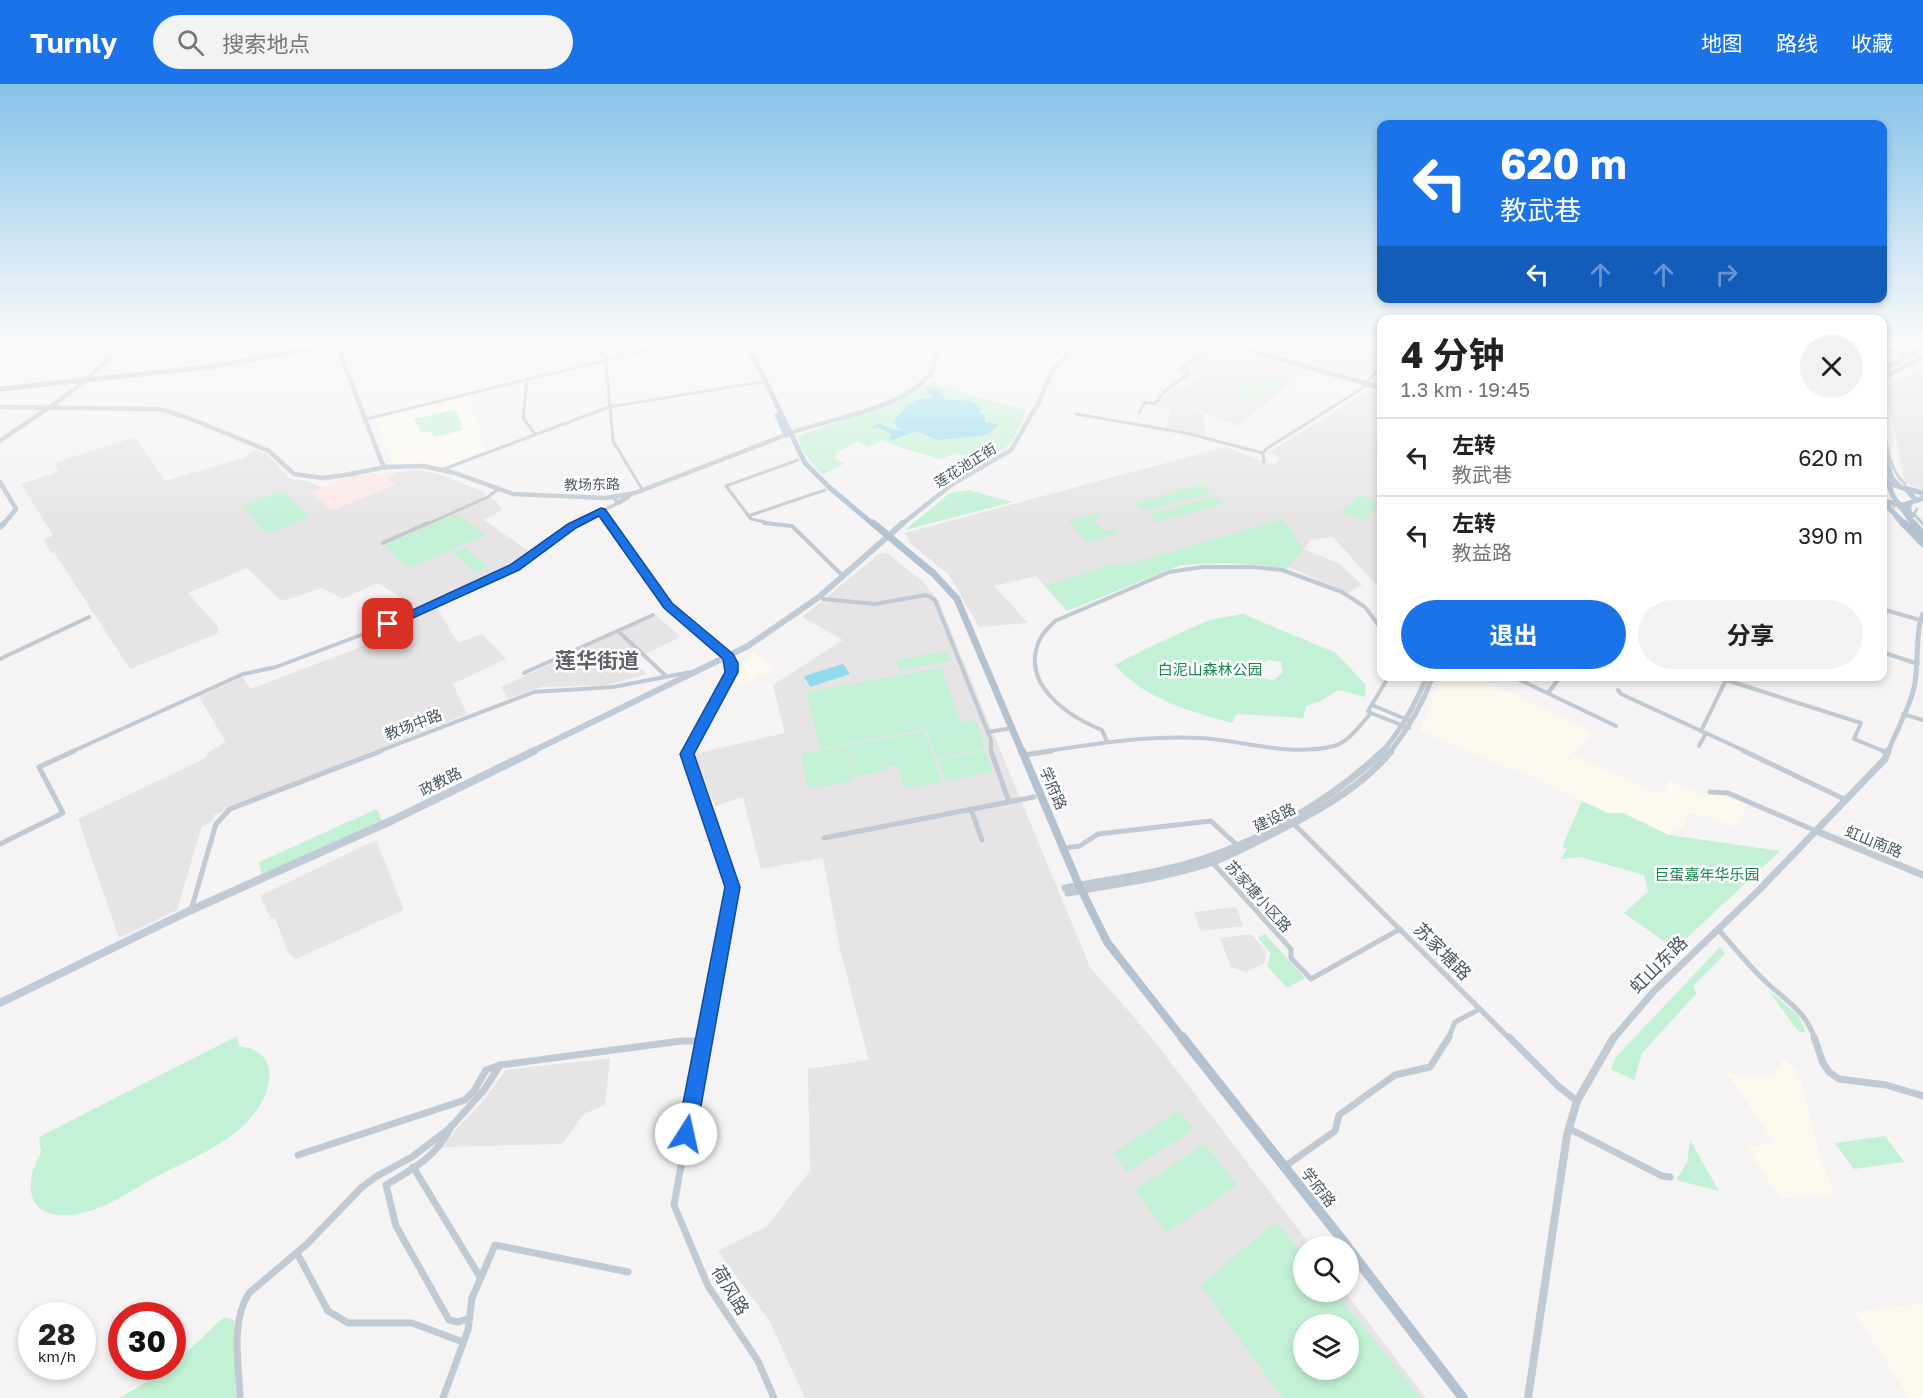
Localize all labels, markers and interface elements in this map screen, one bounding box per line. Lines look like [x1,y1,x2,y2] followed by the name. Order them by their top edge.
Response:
[153,15,573,69] search box
[30,26,117,59] text: Turnly
[174,26,207,59] icon: search
[222,30,310,57] text: 搜索地点
[1701,30,1743,56] text: 地图
[1776,30,1818,56] text: 路线
[1851,30,1893,56] text: 收藏
[1500,138,1627,188] text: 620 m
[1401,144,1479,222] icon: left
[1500,194,1581,226] text: 教武巷
[1521,258,1554,291] icon: left
[1584,258,1617,291] icon: ahead
[1647,258,1680,291] icon: ahead
[1710,258,1743,291] icon: right
[1401,333,1505,376] text: 4 分钟
[1800,335,1863,398] button: close
[1401,377,1530,401] text: 1.3 km · 19:45
[1452,431,1496,458] text: 左转
[931,439,999,491] street label: 莲花池正街
[1401,441,1434,474] icon: left
[1798,444,1863,471] text: 620 m
[1452,462,1512,486] text: 教武巷
[564,475,620,493] street label: 教场东路
[1452,509,1496,536] text: 左转
[1401,519,1434,552] icon: left
[1798,522,1863,549] text: 390 m
[1452,540,1512,564] text: 教益路
[362,598,413,649] pin
[1401,600,1626,669] button: 退出
[1638,600,1863,669] button: 分享
[371,607,404,640] icon: arrive
[555,647,639,673] district label: 莲华街道
[1157,660,1263,678] park label: 白泥山森林公园
[382,705,444,743] street label: 教场中路
[416,763,464,799] street label: 政教路
[1037,764,1071,812] street label: 学府路
[1250,799,1298,835] street label: 建设路
[1843,821,1905,861] street label: 虹山南路
[1222,857,1296,935] street label: 苏家塘小区路
[1654,865,1760,883] park label: 巨蛋嘉年华乐园
[1410,918,1476,984] street label: 苏家塘路
[1625,931,1691,997] street label: 虹山东路
[654,1102,718,1166] position arrow
[1298,1164,1340,1210] street label: 学府路
[1293,1236,1359,1380] map controls
[1293,1236,1359,1302] button: search
[708,1261,754,1319] street label: 荷风路
[108,1302,186,1380] speed limit sign: 30
[1293,1314,1359,1380] button: layers
[38,1316,76,1352] text: 28
[38,1347,76,1365] text: km/h

